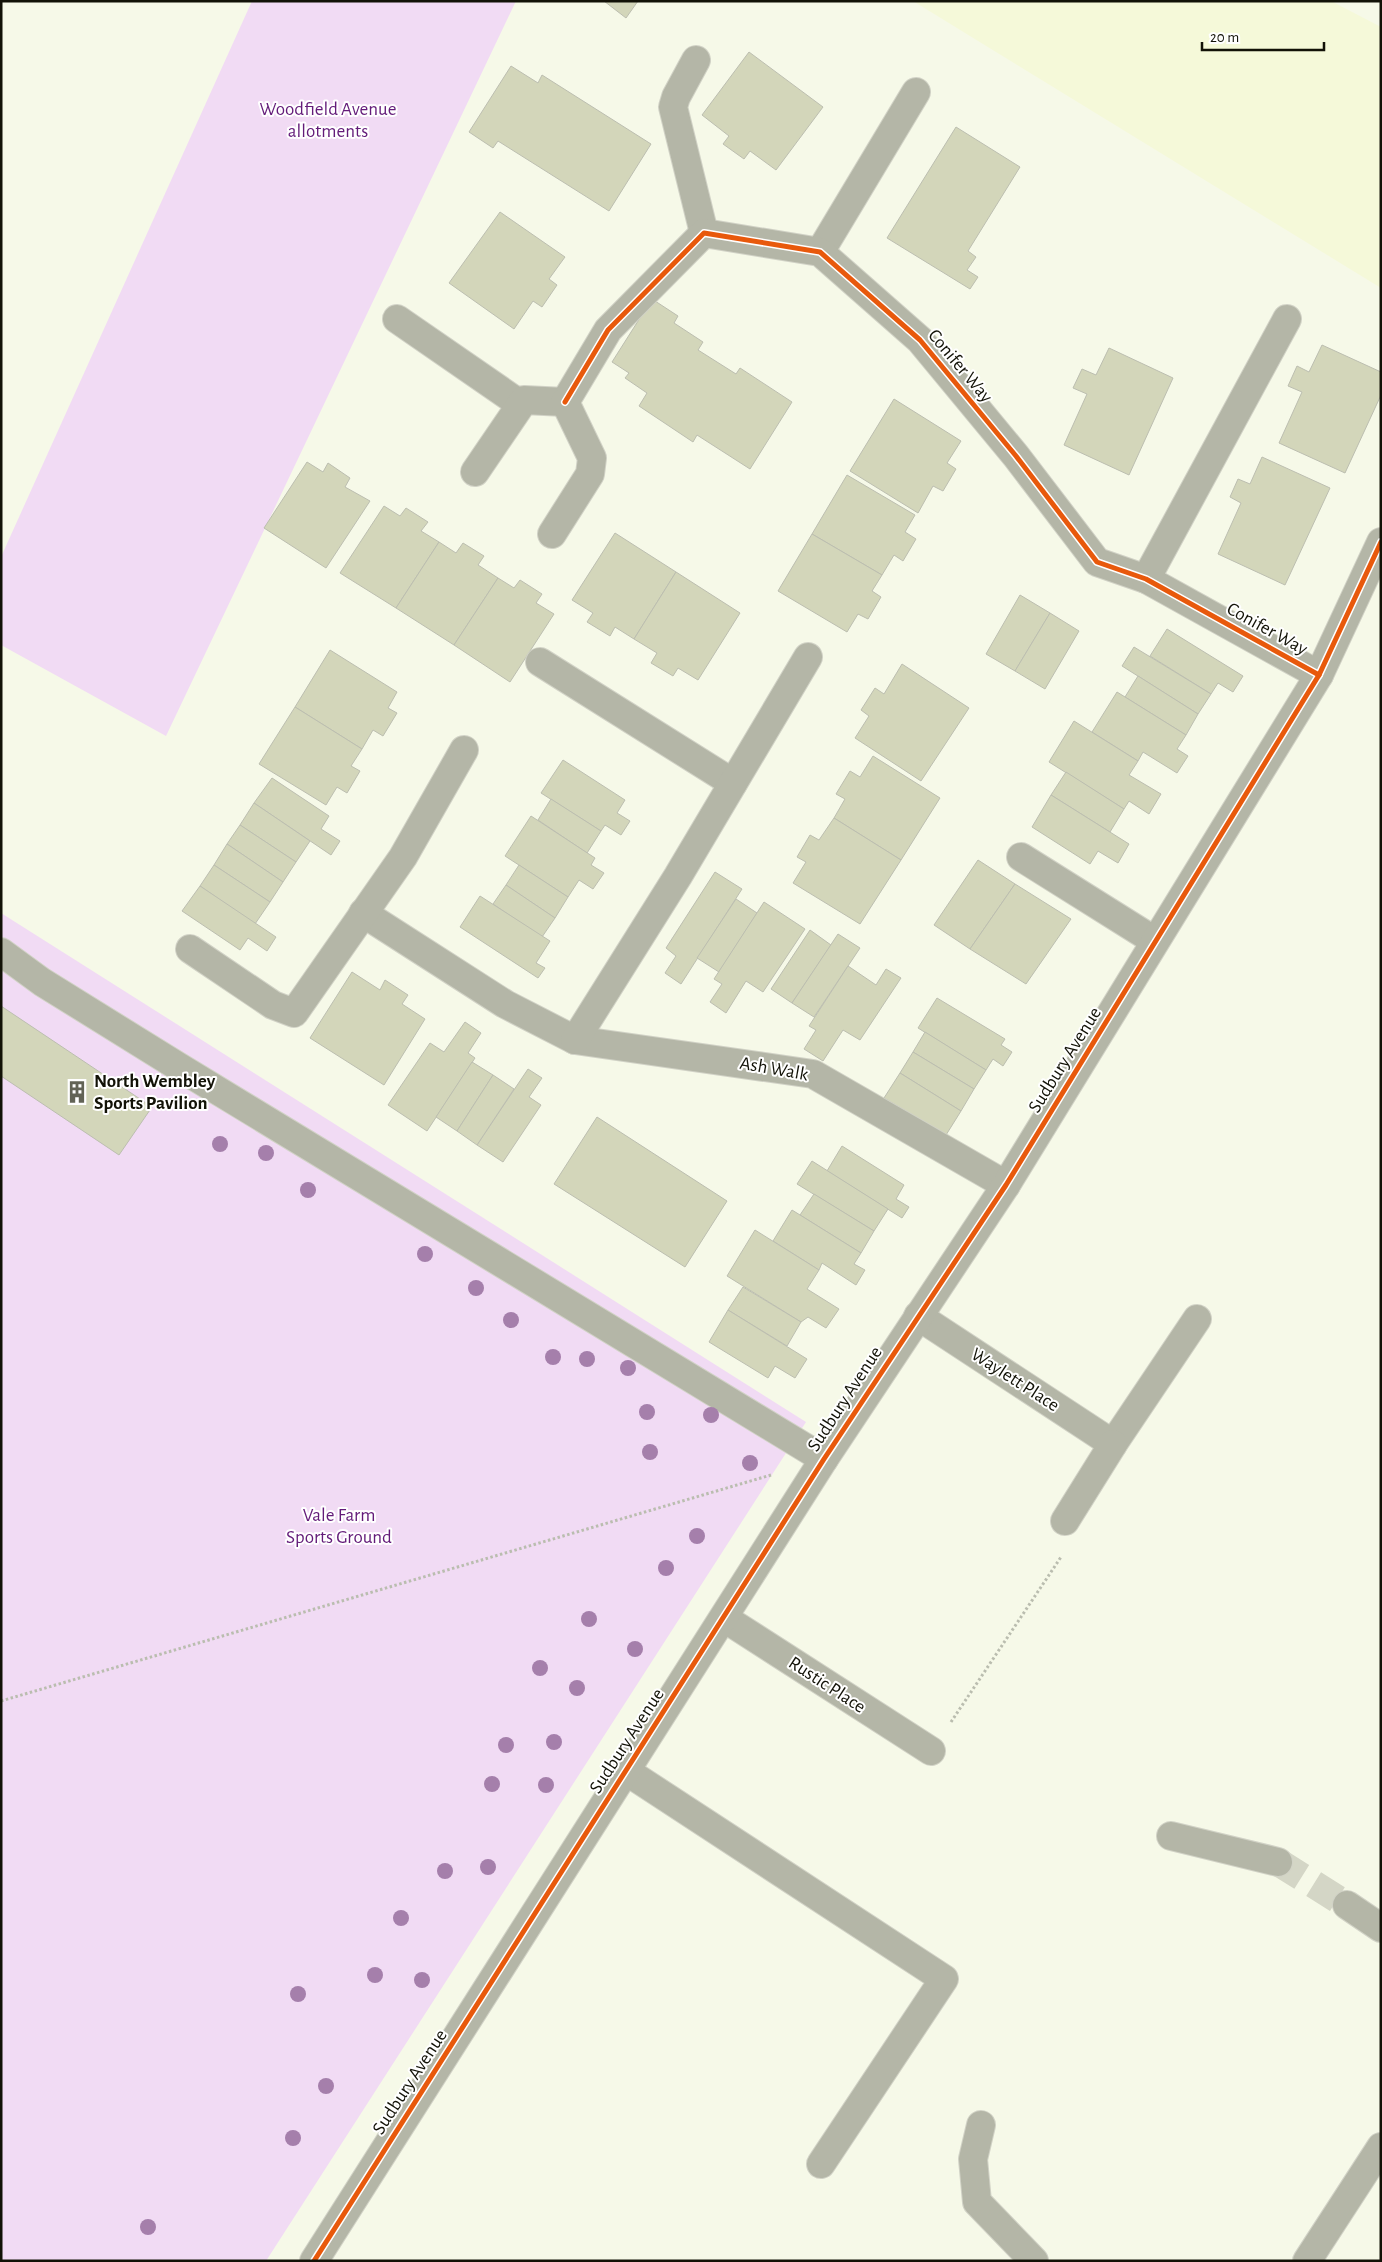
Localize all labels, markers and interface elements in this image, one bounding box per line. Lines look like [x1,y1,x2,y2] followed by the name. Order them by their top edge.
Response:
[1202,20,1324,52] scale bar
[1210,30,1239,45] text: 20 m
[260,100,397,141] park label: Woodfield Avenue allotments
[924,326,996,406] street label: Conifer Way
[1223,599,1311,659] street label: Conifer Way
[1025,1004,1105,1116] street label: Sudbury Avenue
[738,1054,810,1084] street label: Ash Walk
[94,1072,216,1113] place label: North Wembley Sports Pavilion
[64,1079,90,1105] building icon: North Wembley Sports Pavilion
[804,1343,886,1455] street label: Sudbury Avenue
[968,1345,1062,1415] street label: Waylett Place
[286,1506,392,1547] park label: Vale Farm Sports Ground
[785,1653,869,1717] street label: Rustic Place
[586,1685,668,1797] street label: Sudbury Avenue
[369,2026,451,2138] street label: Sudbury Avenue

